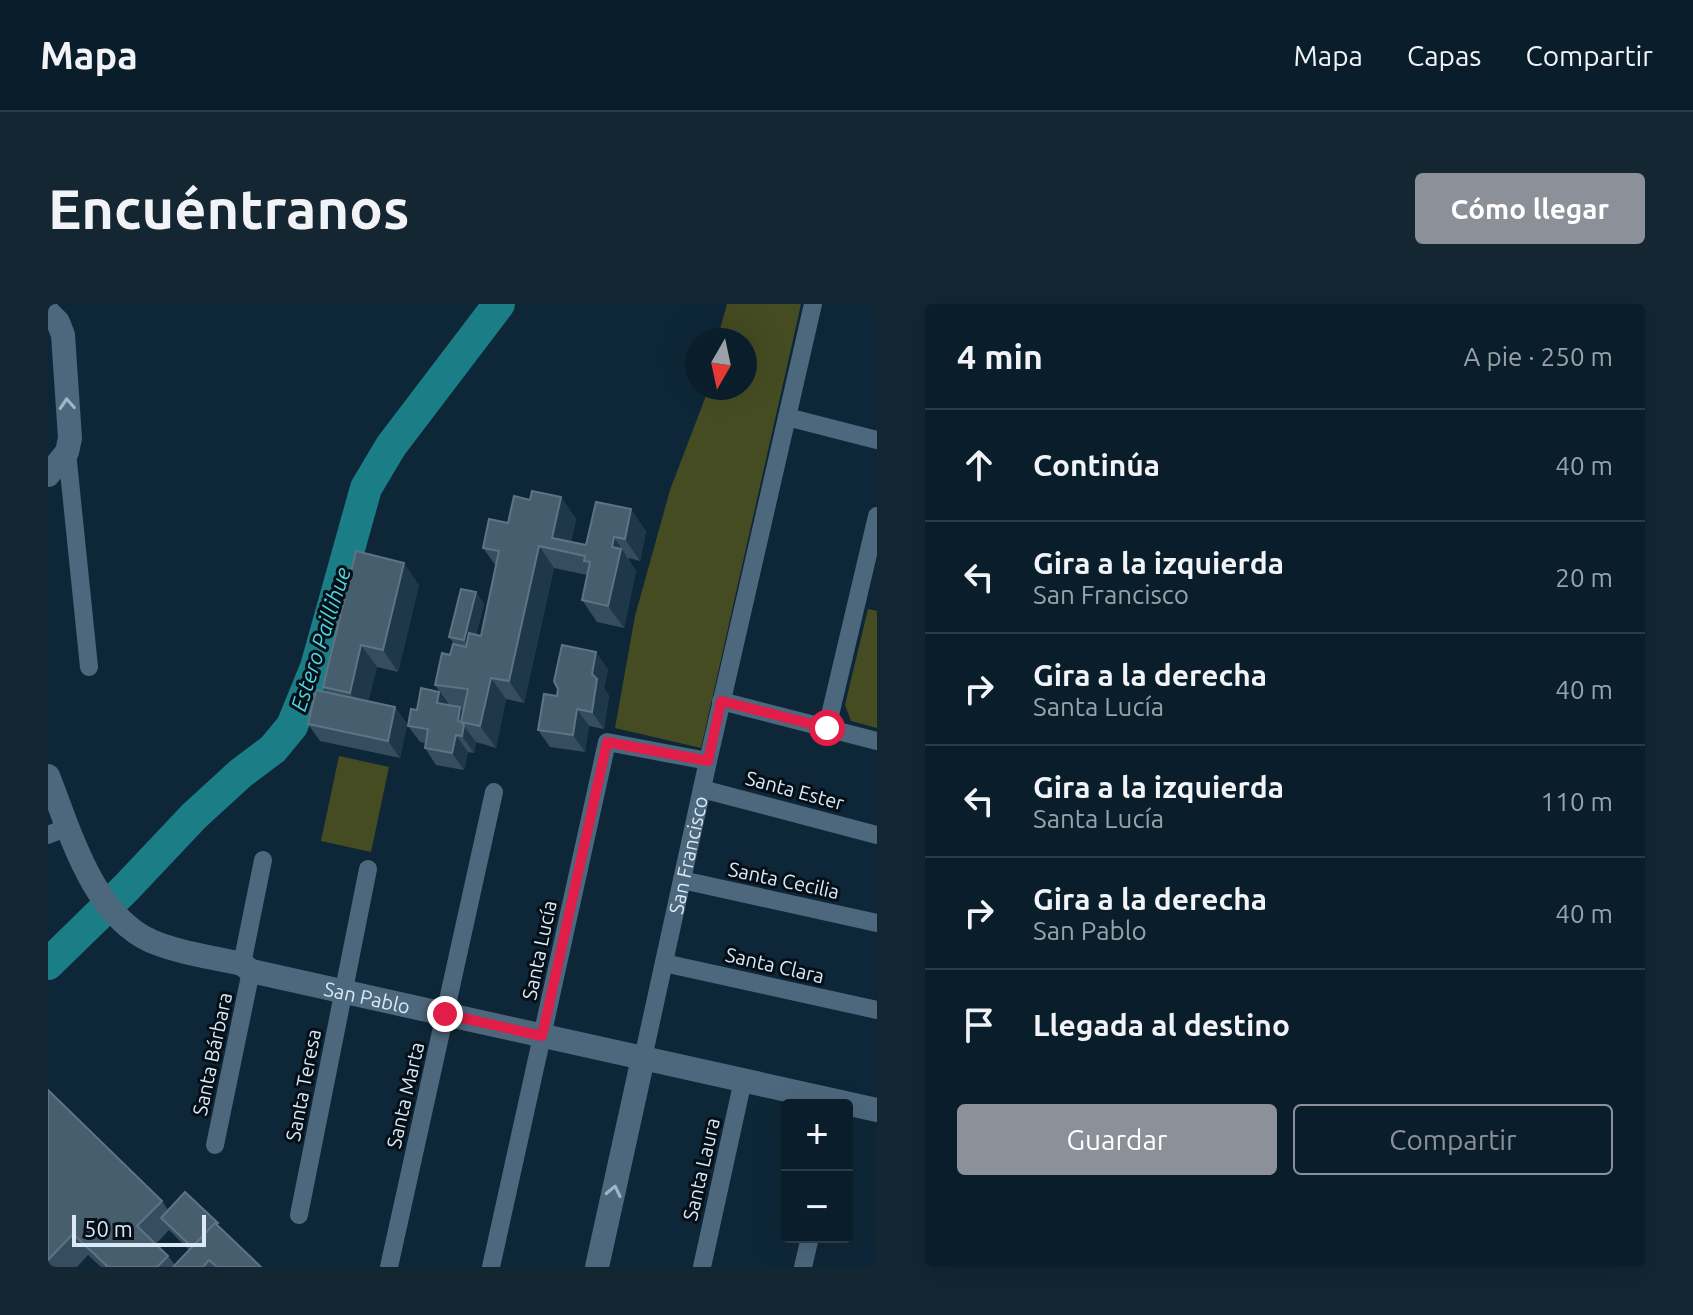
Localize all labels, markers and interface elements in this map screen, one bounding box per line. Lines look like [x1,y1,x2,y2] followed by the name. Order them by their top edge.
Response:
[40,34,138,76] text: Mapa
[1293,40,1363,71] text: Mapa
[1407,40,1482,71] text: Capas
[1526,40,1653,71] text: Compartir
[1415,173,1645,244] button: Cómo llegar
[48,177,409,240] text: Encuéntranos
[685,328,757,400] north arrow
[957,337,1043,375] text: 4 min
[1464,342,1613,371] text: A pie · 250 m
[59,397,76,410] one-way arrow
[957,443,1001,487] icon: ahead
[1033,448,1160,482] text: Continúa
[1555,451,1613,480] text: 40 m
[1033,546,1284,580] text: Gira a la izquierda
[957,555,1001,599] icon: left
[1555,563,1613,592] text: 20 m
[285,564,355,714] water label: Estero Paillihue
[1033,580,1189,609] text: San Francisco
[1033,658,1267,692] text: Gira a la derecha
[957,667,1001,711] icon: right
[1555,675,1613,704] text: 40 m
[1033,692,1164,721] text: Santa Lucía
[809,710,845,746] route start
[743,766,847,814] street label: Santa Ester
[1033,770,1284,804] text: Gira a la izquierda
[957,779,1001,823] icon: left
[1541,787,1613,816] text: 110 m
[663,794,712,916] street label: San Francisco
[1033,804,1164,833] text: Santa Lucía
[726,857,842,903] street label: Santa Cecilia
[1033,882,1267,916] text: Gira a la derecha
[957,891,1001,935] icon: right
[517,898,561,1002] street label: Santa Lucía
[1555,899,1613,928] text: 40 m
[1033,916,1147,945] text: San Pablo
[723,942,827,988] street label: Santa Clara
[322,976,413,1018] street label: San Pablo
[188,990,236,1118] street label: Santa Bárbara
[427,996,463,1032] route end
[957,1003,1001,1047] icon: arrive
[1033,1008,1290,1042] text: Llegada al destino
[281,1027,325,1143] street label: Santa Teresa
[382,1040,428,1150] street label: Santa Marta
[781,1099,853,1243] map controls
[781,1099,853,1171] button: +
[957,1104,1277,1175] button: Guardar
[1293,1104,1613,1175] button: Compartir
[678,1115,724,1223] street label: Santa Laura
[781,1171,853,1243] button: −
[605,1184,622,1198] one-way arrow
[72,1211,206,1247] scale bar
[84,1216,133,1241] text: 50 m

